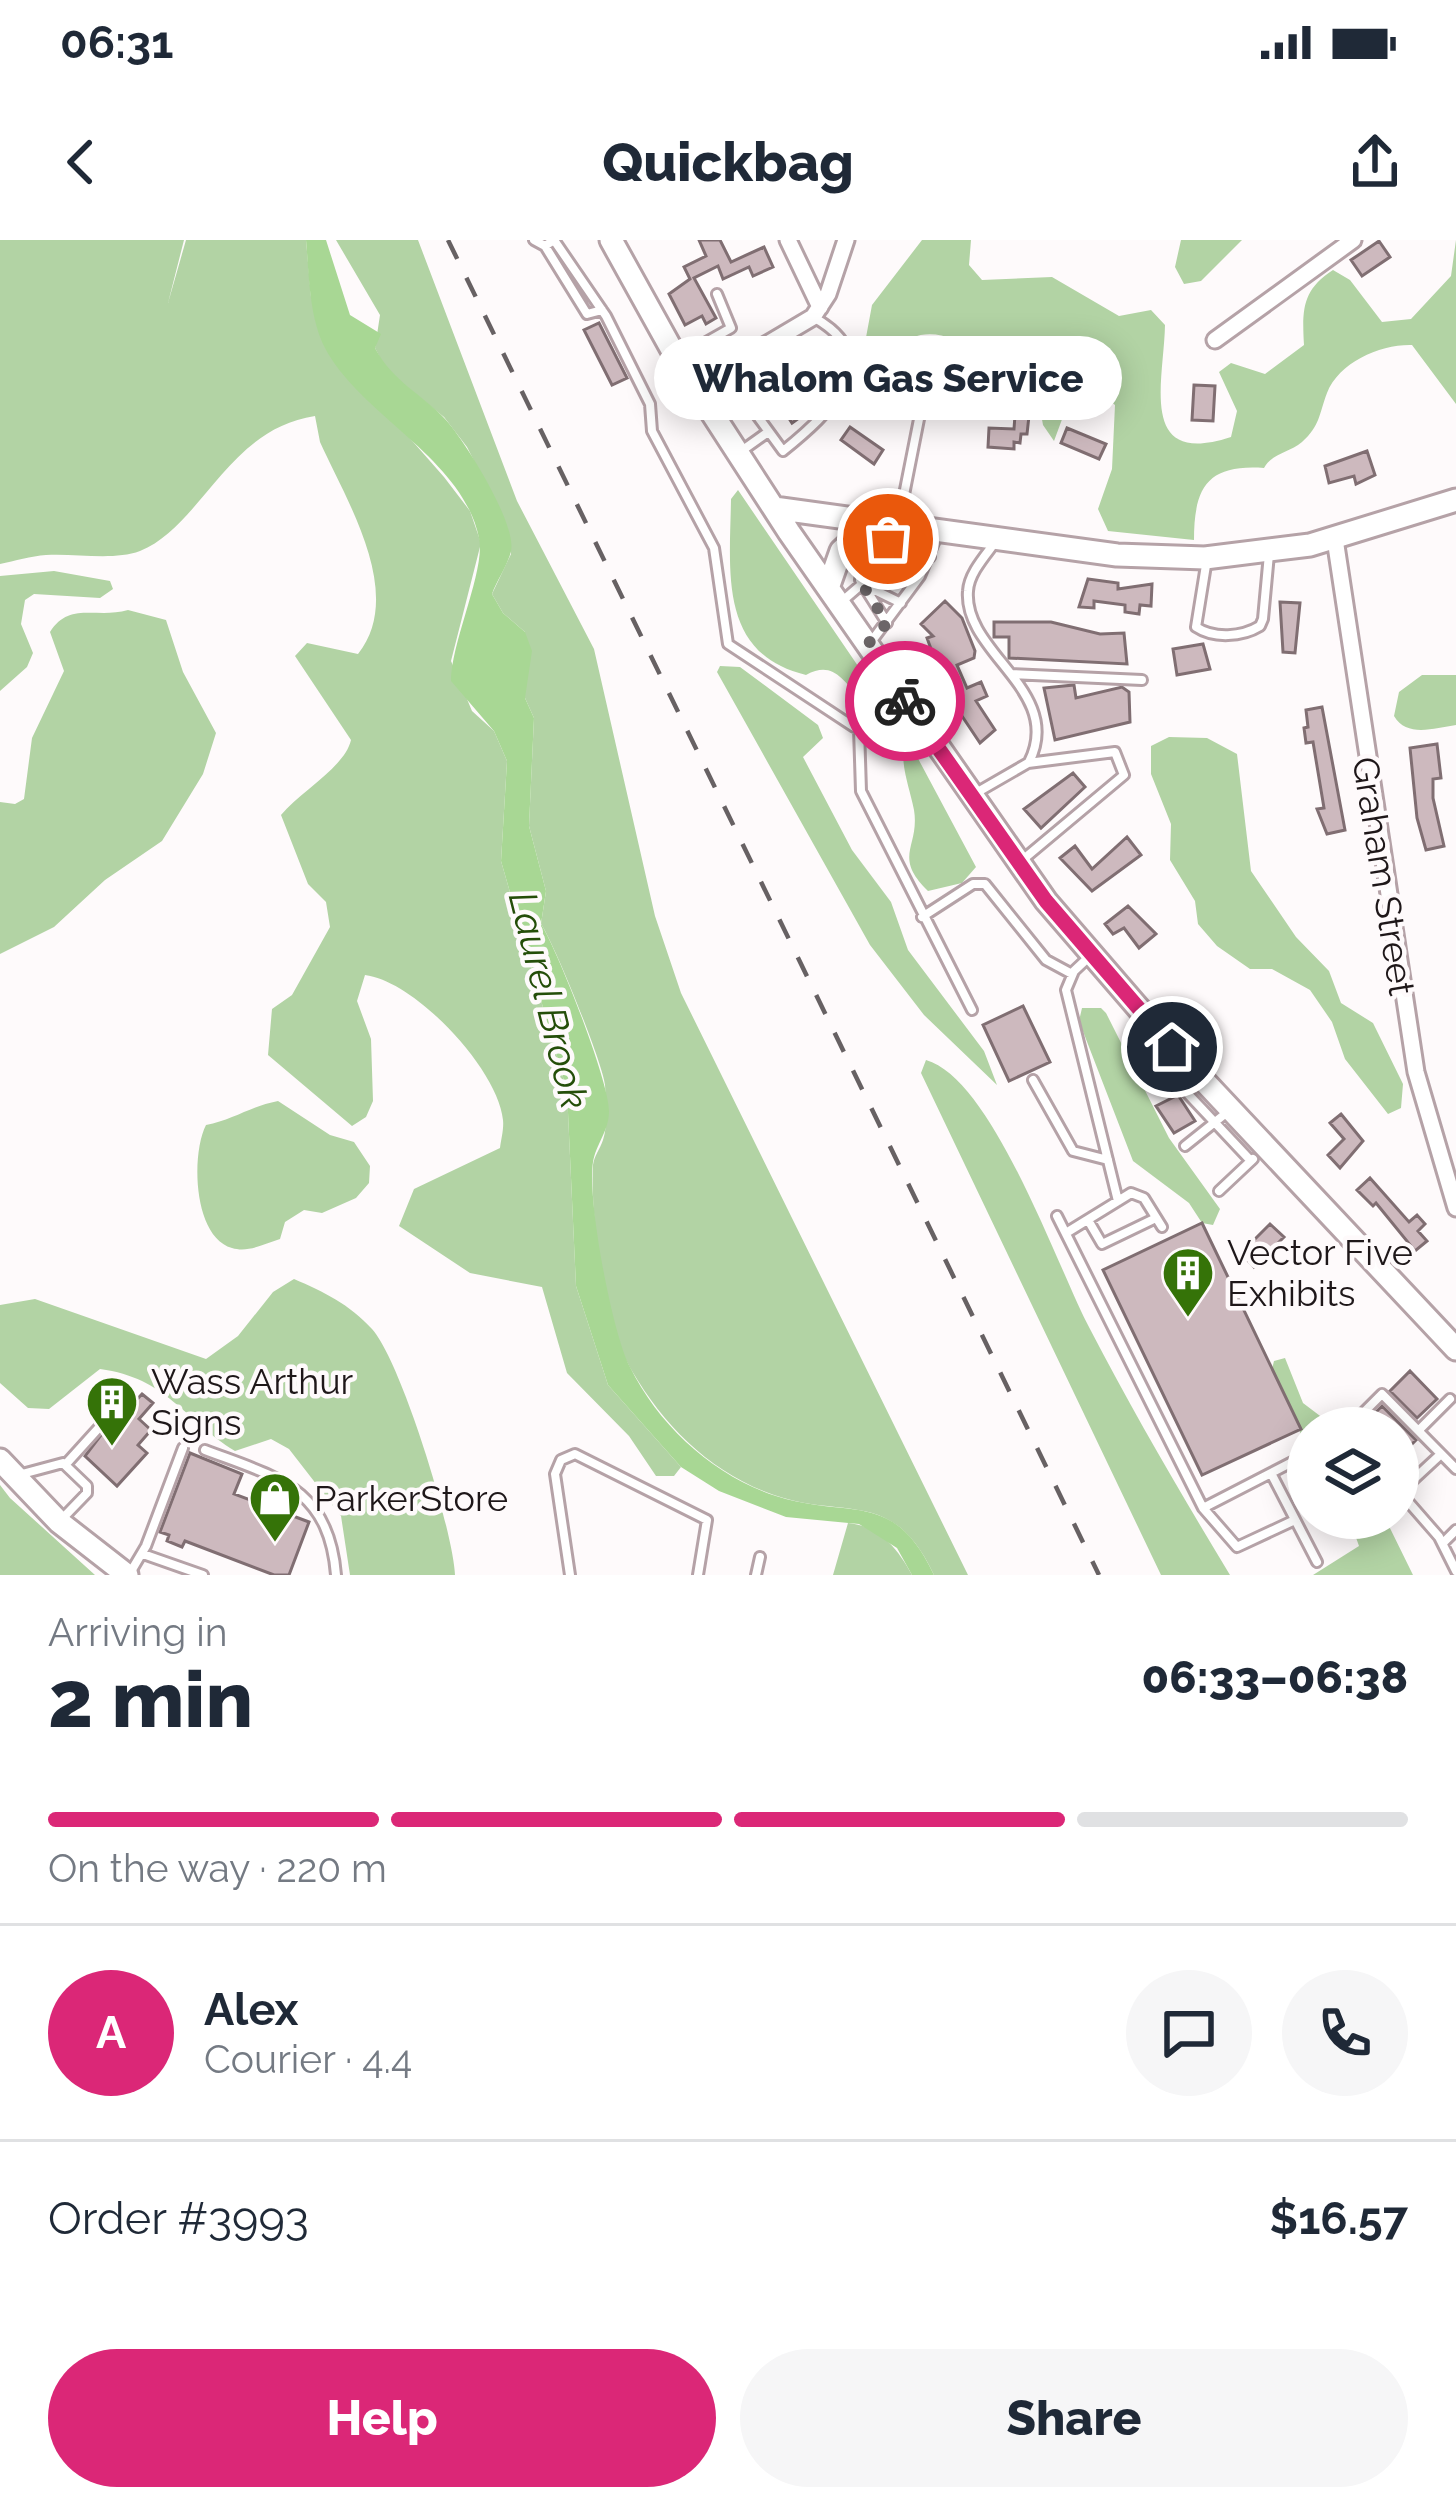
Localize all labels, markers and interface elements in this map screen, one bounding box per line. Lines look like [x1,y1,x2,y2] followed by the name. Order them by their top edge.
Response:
[60,16,173,69] text: 06:31
[48,129,114,195] icon: back
[1342,129,1408,195] icon: share
[602,130,854,194] text: Quickbag
[654,335,1122,419] callout: Whalom Gas Service
[692,355,1084,401] text: Whalom Gas Service
[837,488,939,590] pin
[855,506,921,572] icon: bag
[845,641,965,761] courier
[872,668,938,734] icon: bike
[1344,754,1424,998] street label: Graham Street
[500,887,598,1113] water label: Laurel Brook
[1121,996,1223,1098] pin
[1139,1014,1205,1080] icon: home
[1227,1231,1413,1314] place label: Vector Five Exhibits
[1160,1245,1216,1319] building icon: Vector Five Exhibits
[151,1360,354,1443] place label: Wass Arthur Signs
[84,1374,140,1448] building icon: Wass Arthur Signs
[1287,1407,1419,1539] map controls
[1287,1407,1419,1539] button: layers
[247,1470,303,1544] shop icon: ParkerStore
[314,1477,508,1519] place label: ParkerStore
[48,1609,228,1655] text: Arriving in
[1142,1651,1408,1704] text: 06:33–06:38
[48,1654,253,1745] text: 2 min
[48,1845,387,1891] text: On the way · 220 m
[1126,1970,1252,2096] button: chat
[1282,1970,1408,2096] button: phone
[204,1983,298,2036] text: Alex
[96,2006,126,2059] text: A
[204,2036,412,2082] text: Courier · 4.4
[48,2192,309,2245] text: Order #3993
[1270,2192,1408,2245] text: $16.57
[48,2349,716,2487] button: Help
[740,2349,1408,2487] button: Share

